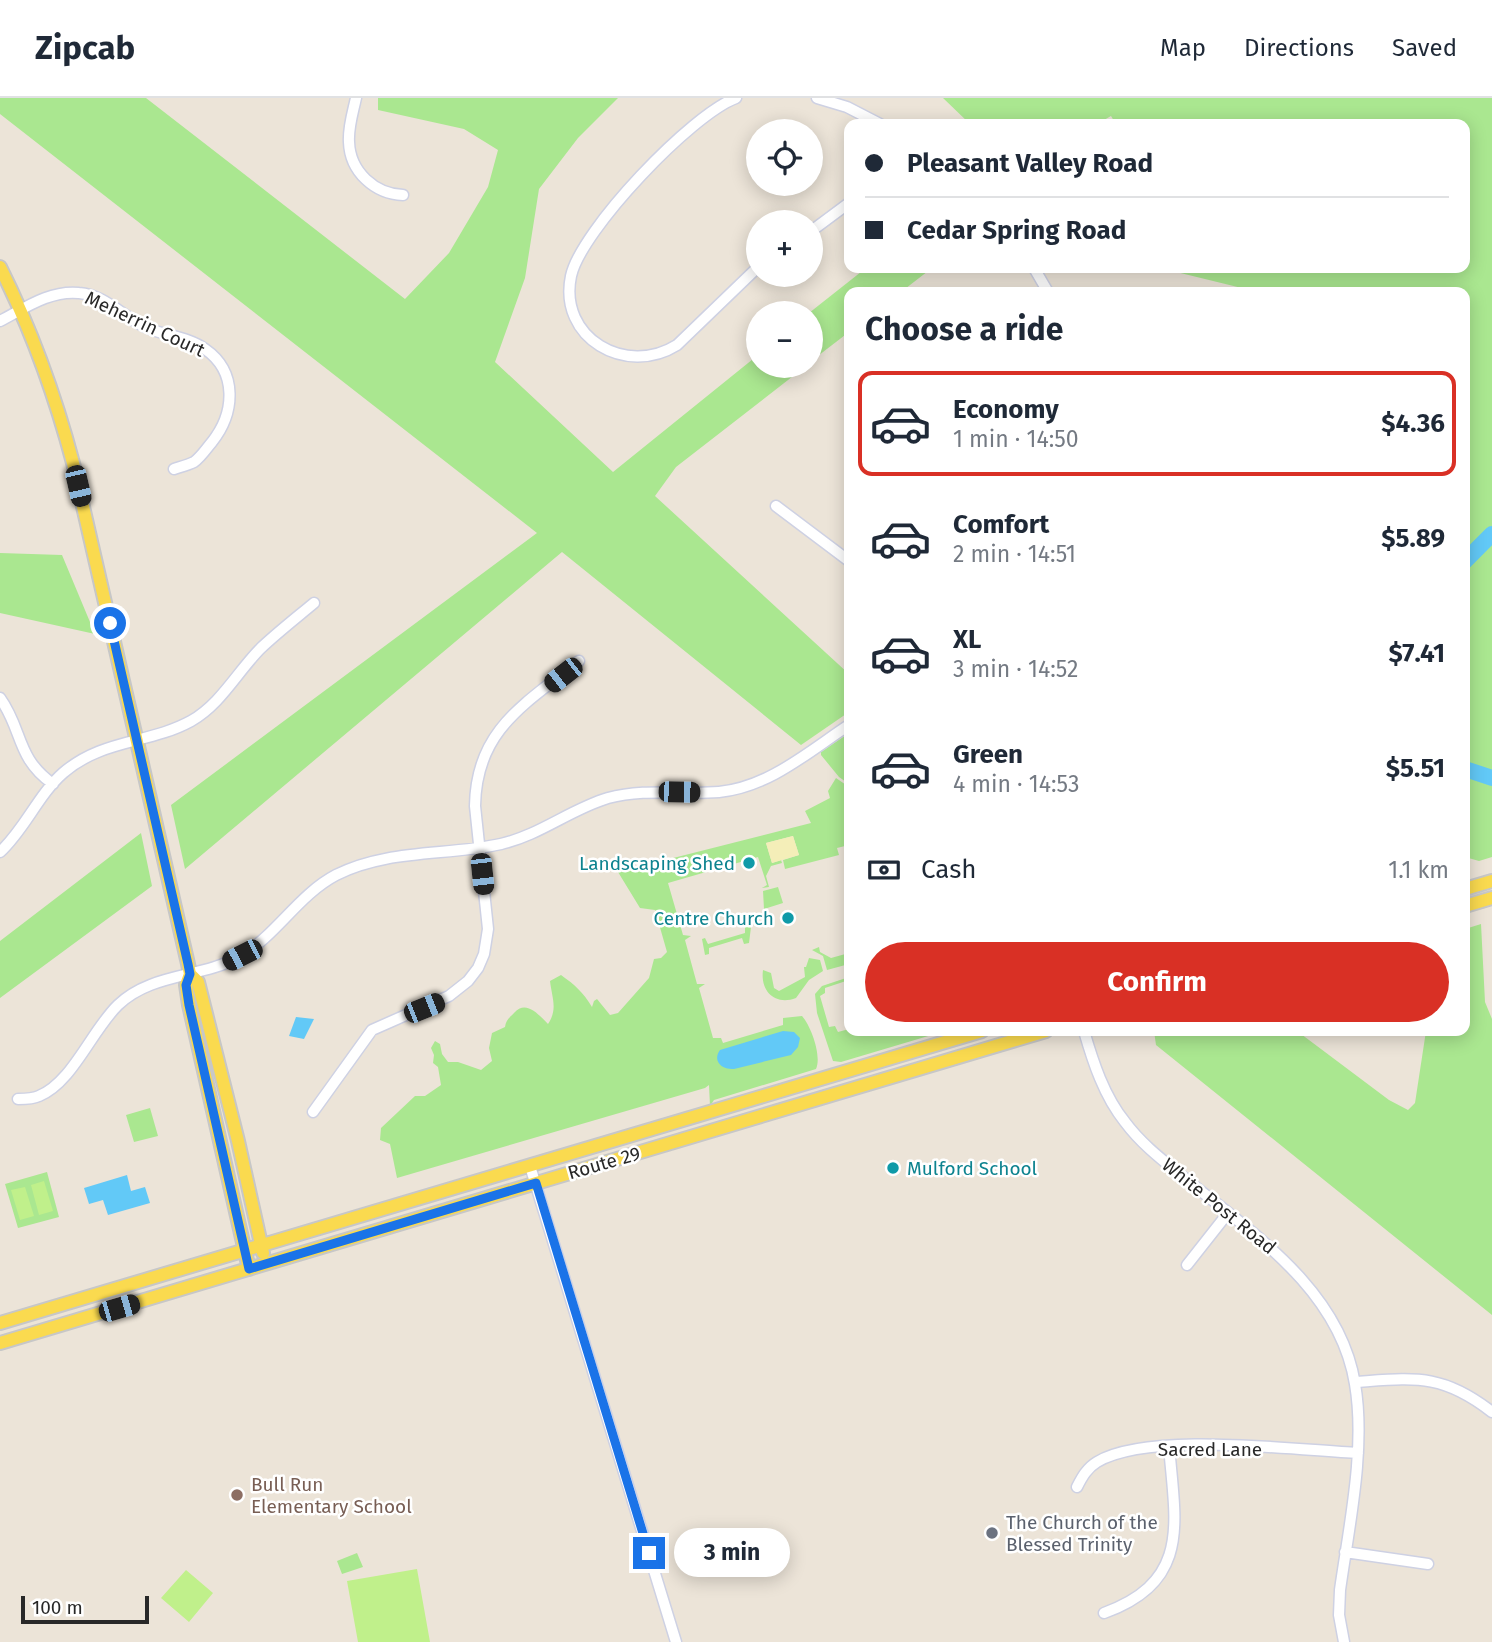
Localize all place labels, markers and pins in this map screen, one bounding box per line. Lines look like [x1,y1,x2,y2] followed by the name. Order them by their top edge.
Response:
[579,852,735,875] place label: Landscaping Shed
[741,855,757,871] marker: Landscaping Shed
[654,907,774,930] place label: Centre Church
[780,910,796,926] marker: Centre Church
[907,1157,1038,1180] place label: Mulford School
[885,1160,901,1176] marker: Mulford School
[251,1473,412,1518] place label: Bull Run Elementary School
[229,1487,245,1503] marker: Bull Run Elementary School
[1006,1511,1158,1556] place label: The Church of the Blessed Trinity
[984,1525,1000,1541] marker: The Church of the Blessed Trinity

